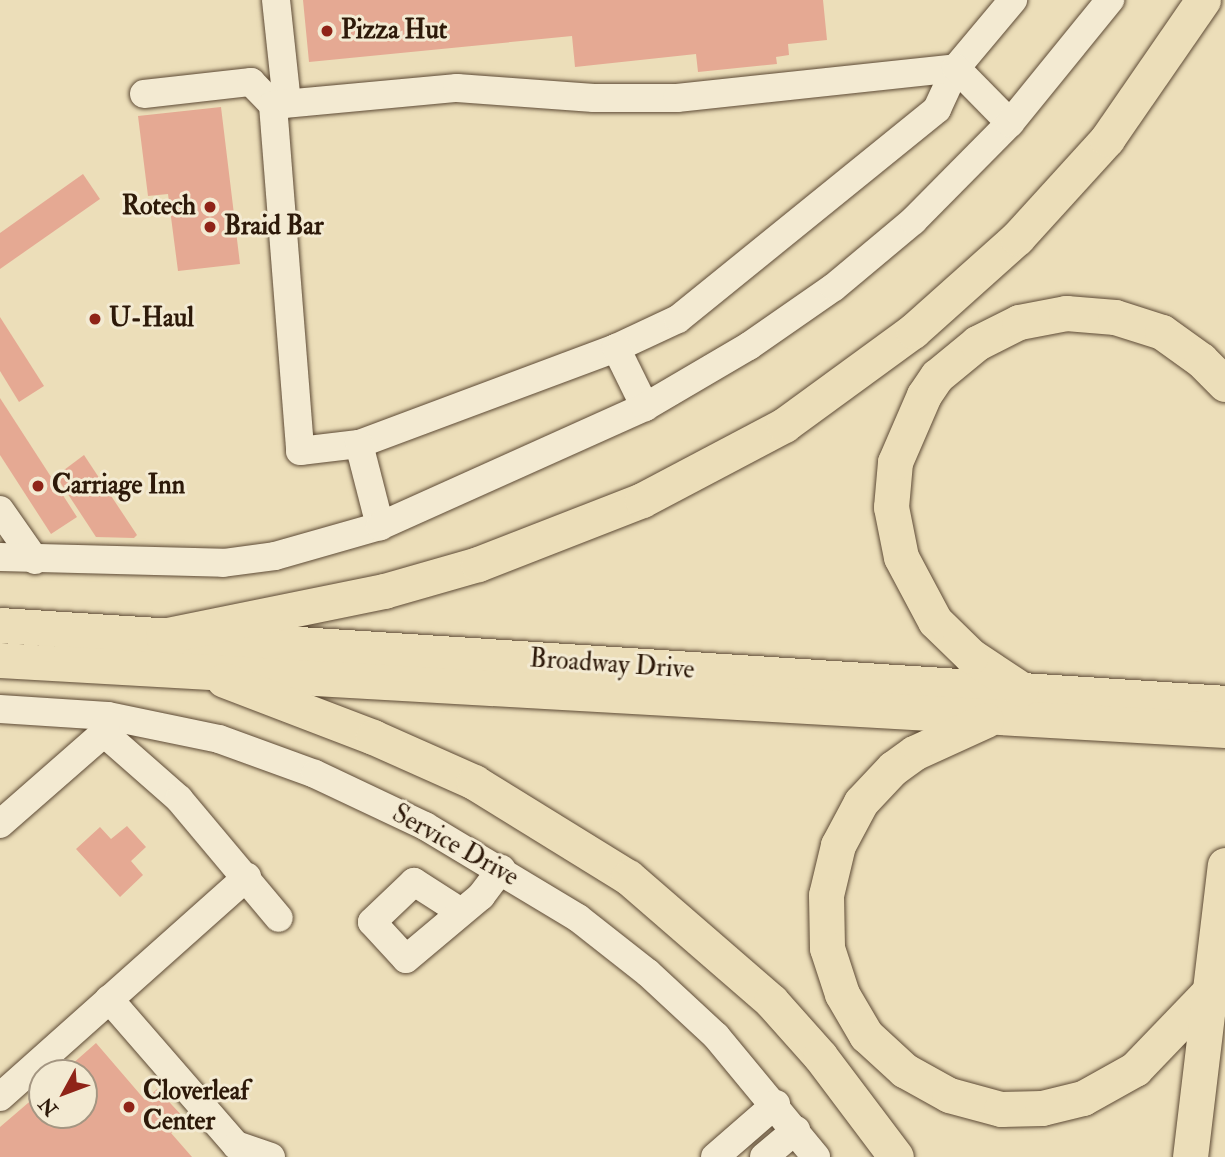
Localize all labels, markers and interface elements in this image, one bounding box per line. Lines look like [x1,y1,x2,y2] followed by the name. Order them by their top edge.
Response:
[341,15,447,47] place label: Pizza Hut
[319,23,335,39] marker: Pizza Hut
[122,191,196,223] place label: Rotech
[202,199,218,215] marker: Rotech
[224,211,324,243] place label: Braid Bar
[202,219,218,235] marker: Braid Bar
[109,303,194,335] place label: U-Haul
[87,311,103,327] marker: U-Haul
[52,470,185,502] place label: Carriage Inn
[30,478,46,494] marker: Carriage Inn
[529,644,695,686] street label: Broadway Drive
[386,799,524,893] street label: Service Drive
[28,1059,98,1129] north arrow
[143,1076,249,1138] place label: Cloverleaf Center
[34,1092,63,1121] text: N
[121,1099,137,1115] marker: Cloverleaf Center

